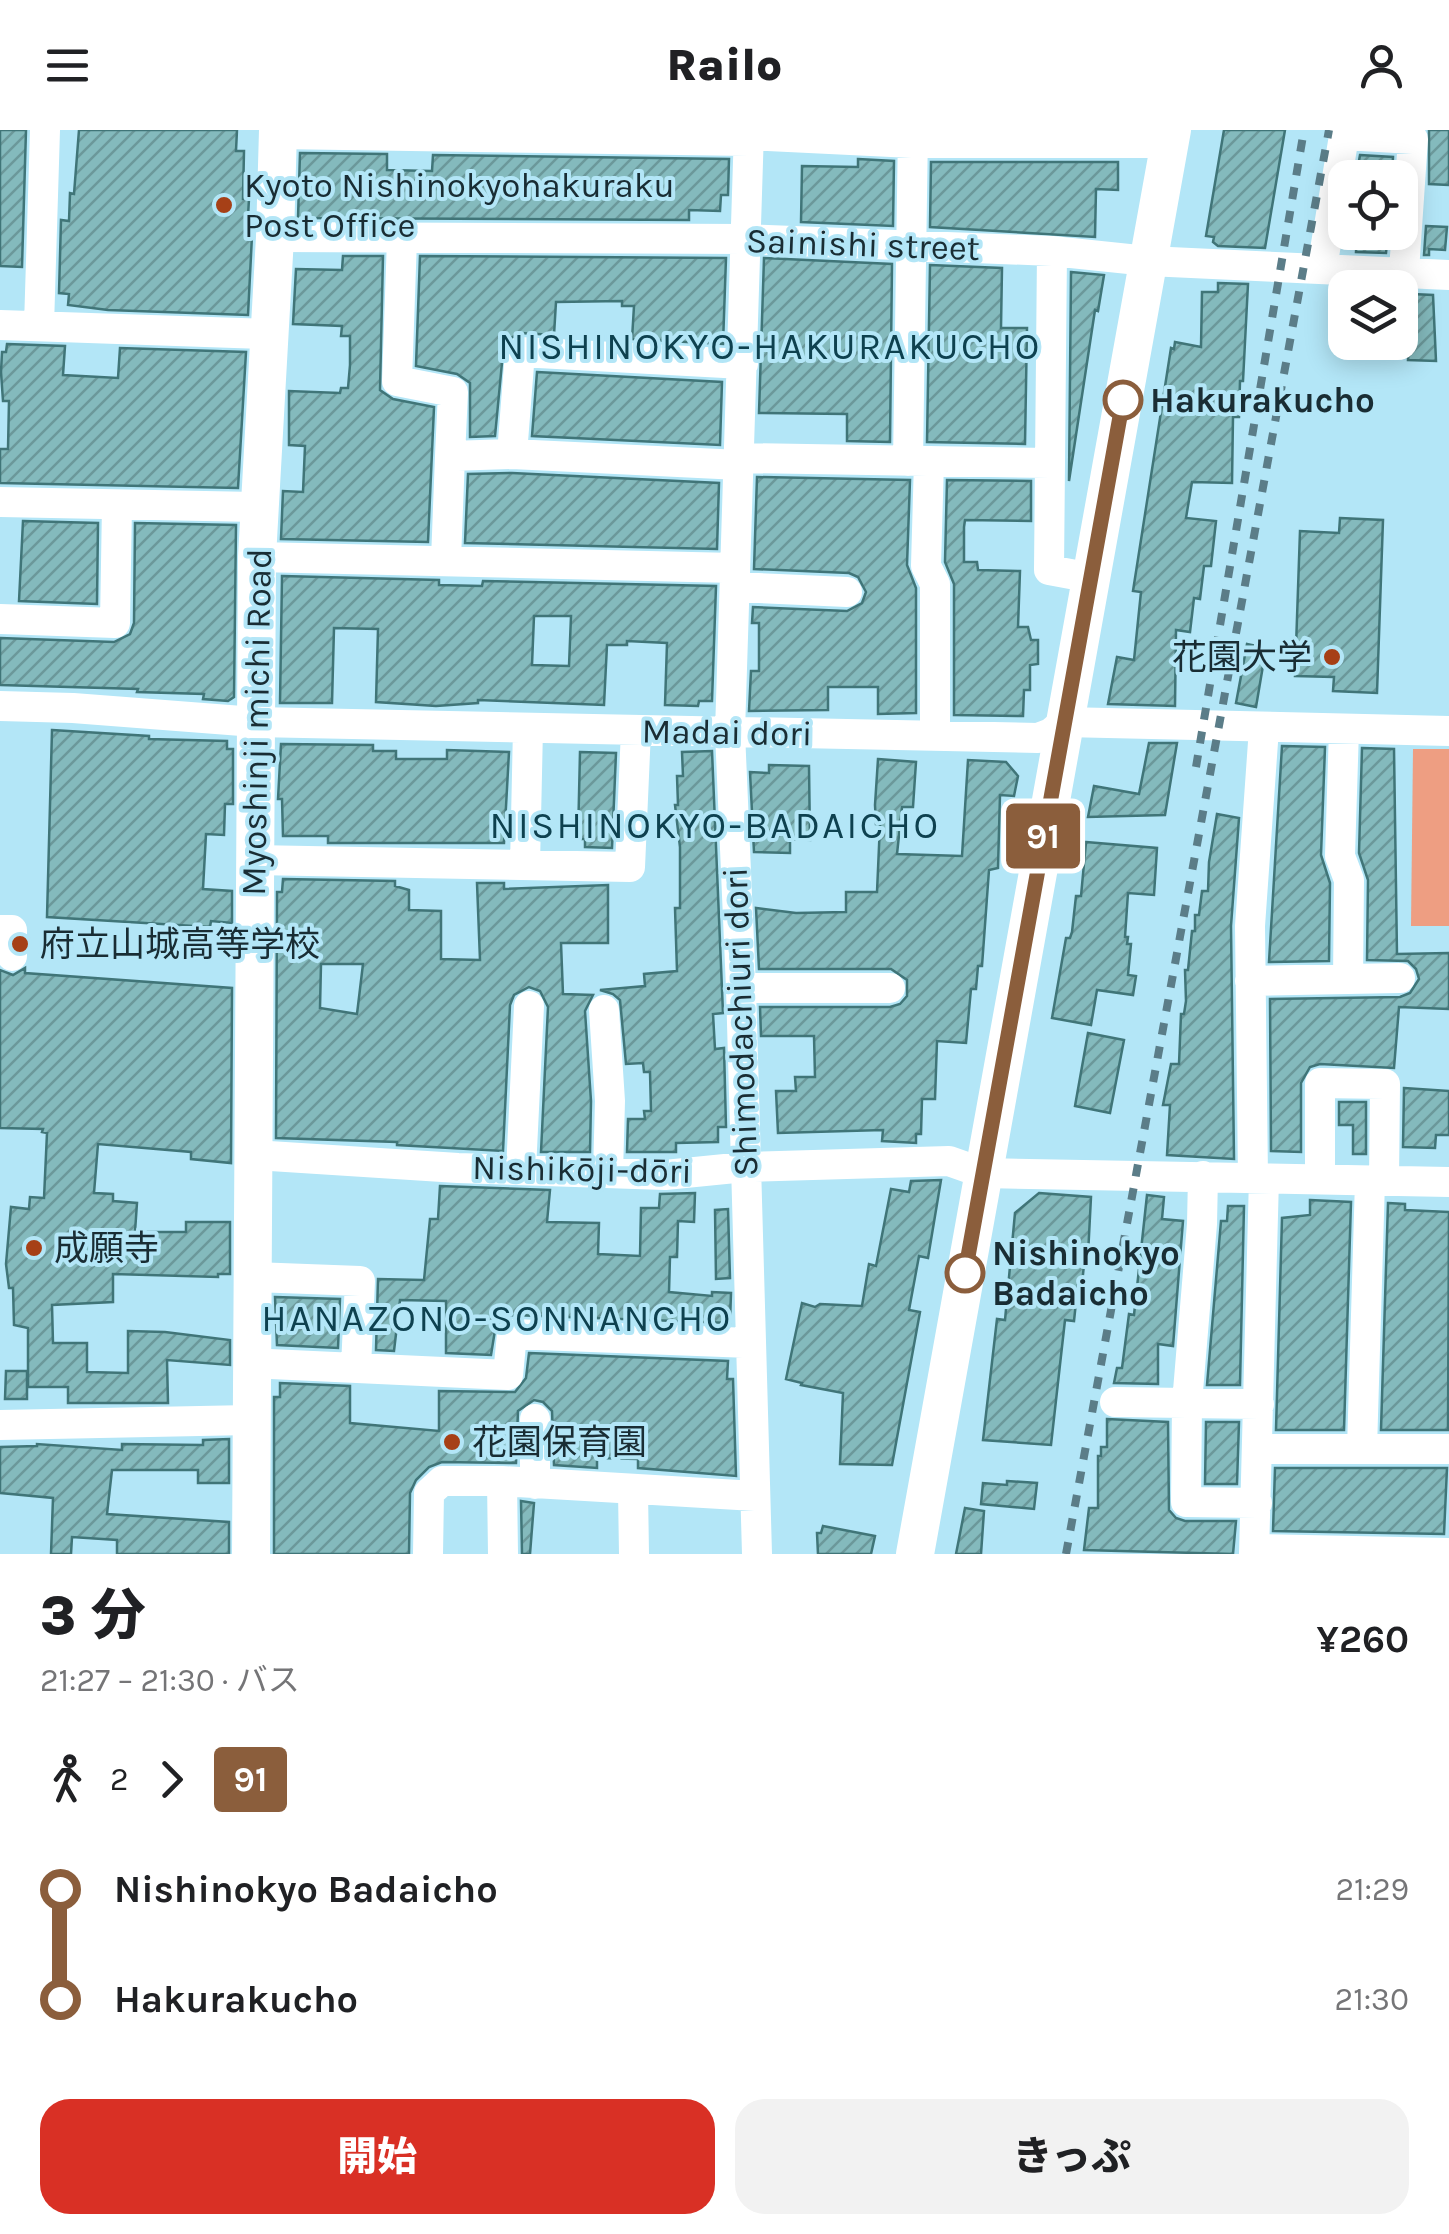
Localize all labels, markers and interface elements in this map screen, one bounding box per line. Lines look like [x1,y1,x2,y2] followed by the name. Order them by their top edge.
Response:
[40,38,95,93] icon: menu
[1354,38,1409,93] icon: person
[667,39,782,91] text: Railo
[1328,160,1418,360] map controls
[1328,160,1418,250] button: locate
[244,165,675,246] place label: Kyoto Nishinokyohakuraku Post Office
[213,194,235,216] marker: Kyoto Nishinokyohakuraku Post Office
[745,220,981,269] street label: Sainishi street
[1328,270,1418,360] button: layers
[498,324,1042,369] district label: NISHINOKYO-HAKURAKUCHO
[1150,380,1375,421] place label: Hakurakucho
[1104,381,1142,419] marker: Hakurakucho
[233,548,280,896] street label: Myoshinji michi Road
[1172,637,1312,678] place label: 花園大学
[1321,646,1343,668] marker: 花園大学
[641,711,813,754] street label: Madai dori
[490,803,940,848] district label: NISHINOKYO-BADAICHO
[998,804,1088,868] line badge: 91
[1026,816,1060,857] text: 91
[715,866,766,1177] street label: Shimodachiuri dori
[40,924,320,965] place label: 府立山城高等学校
[9,933,31,955] marker: 府立山城高等学校
[472,1147,692,1192] street label: Nishikōji-dōri
[54,1228,159,1269] place label: 成願寺
[992,1233,1180,1314] place label: Nishinokyo Badaicho
[23,1237,45,1259] marker: 成願寺
[946,1254,984,1292] marker: Nishinokyo Badaicho
[261,1296,733,1341] district label: HANAZONO-SONNANCHO
[472,1422,647,1463] place label: 花園保育園
[441,1431,463,1453] marker: 花園保育園
[40,1584,146,1648] text: 3 分
[1317,1617,1409,1662] text: ¥260
[40,1662,300,1699] text: 21:27 – 21:30 · バス
[40,1752,95,1807] icon: walk
[144,1752,199,1807] icon: forward
[234,1759,267,1800] text: 91
[110,1761,129,1798] text: 2
[114,1867,498,1912] text: Nishinokyo Badaicho
[1335,1871,1409,1908] text: 21:29
[114,1977,358,2022] text: Hakurakucho
[1335,1981,1409,2018] text: 21:30
[40,2099,715,2214] button: 開始
[735,2099,1409,2214] button: きっぷ

